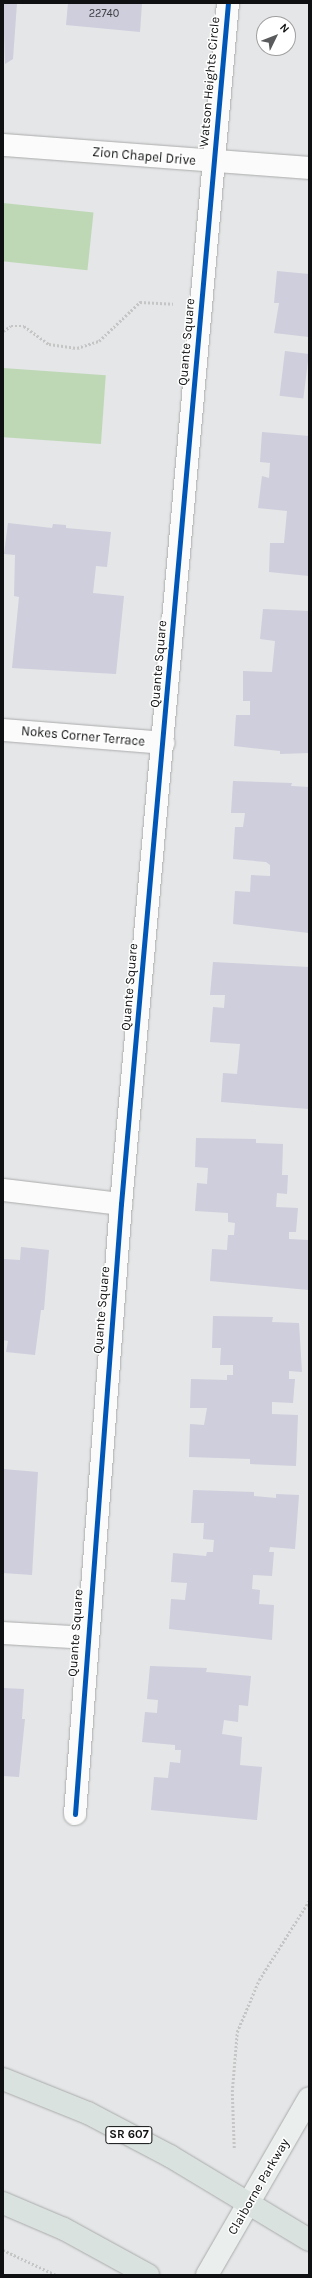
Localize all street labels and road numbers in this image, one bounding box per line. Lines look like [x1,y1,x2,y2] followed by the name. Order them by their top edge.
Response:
[197,16,223,148] street label: Watson Heights Circle
[92,145,196,169] street label: Zion Chapel Drive
[175,298,199,386] street label: Quante Square
[147,620,171,708] street label: Quante Square
[20,724,146,750] street label: Nokes Corner Terrace
[118,943,142,1031] street label: Quante Square
[90,1266,114,1354] street label: Quante Square
[65,1589,87,1677] street label: Quante Square
[105,2125,153,2145] road number: SR 607
[225,2136,293,2238] street label: Claiborne Parkway

